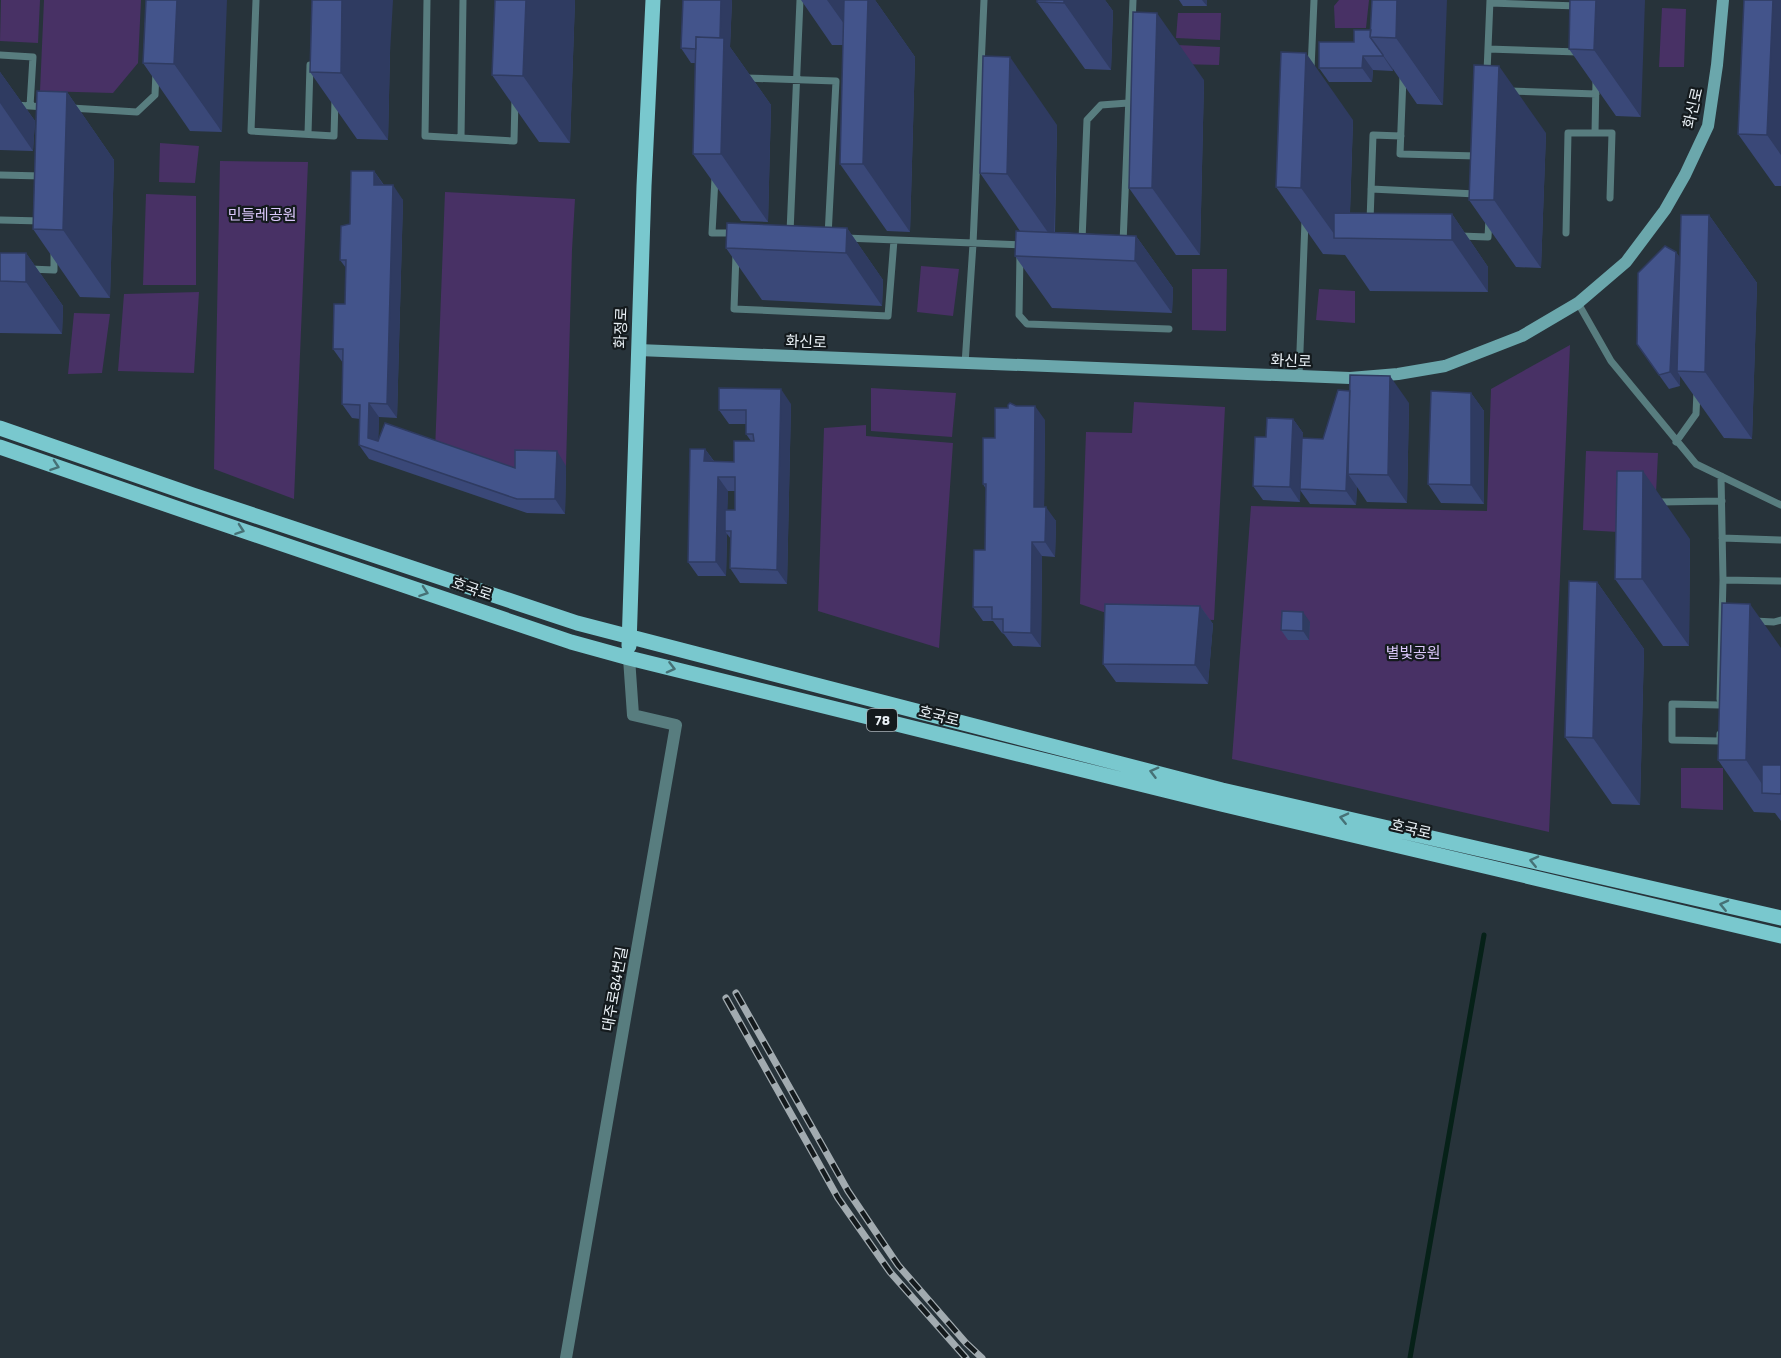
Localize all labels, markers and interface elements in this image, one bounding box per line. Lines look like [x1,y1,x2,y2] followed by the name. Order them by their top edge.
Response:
[1677,85,1708,131] street label: 화신로
[227,203,297,226] park label: 민들레공원
[608,307,633,349] street label: 화정로
[785,329,827,354] street label: 화신로
[1270,348,1312,373] street label: 화신로
[49,459,60,472] one-way arrow
[234,522,245,535] one-way arrow
[449,571,495,606] street label: 호국로
[418,585,429,597] one-way arrow
[1385,641,1441,664] park label: 별빛공원
[665,661,676,673] one-way arrow
[916,699,962,732] street label: 호국로
[867,709,897,731] road number: 78
[1149,767,1160,779] one-way arrow
[1339,812,1349,825] one-way arrow
[1388,813,1434,844] street label: 호국로
[1529,856,1539,869] one-way arrow
[1719,899,1729,912] one-way arrow
[596,945,633,1033] street label: 대주로84번길

